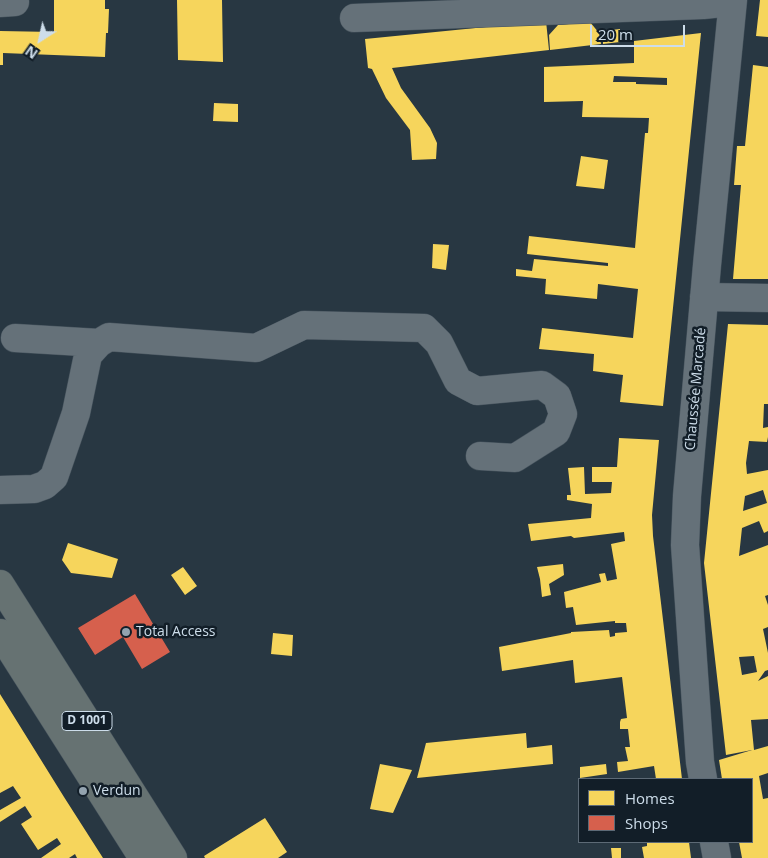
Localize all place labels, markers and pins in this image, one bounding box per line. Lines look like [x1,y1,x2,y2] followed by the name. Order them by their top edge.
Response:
[136,624,216,640] place label: Total Access
[120,626,132,638] marker: Total Access
[93,783,141,799] place label: Verdun
[77,785,89,797] marker: Verdun

